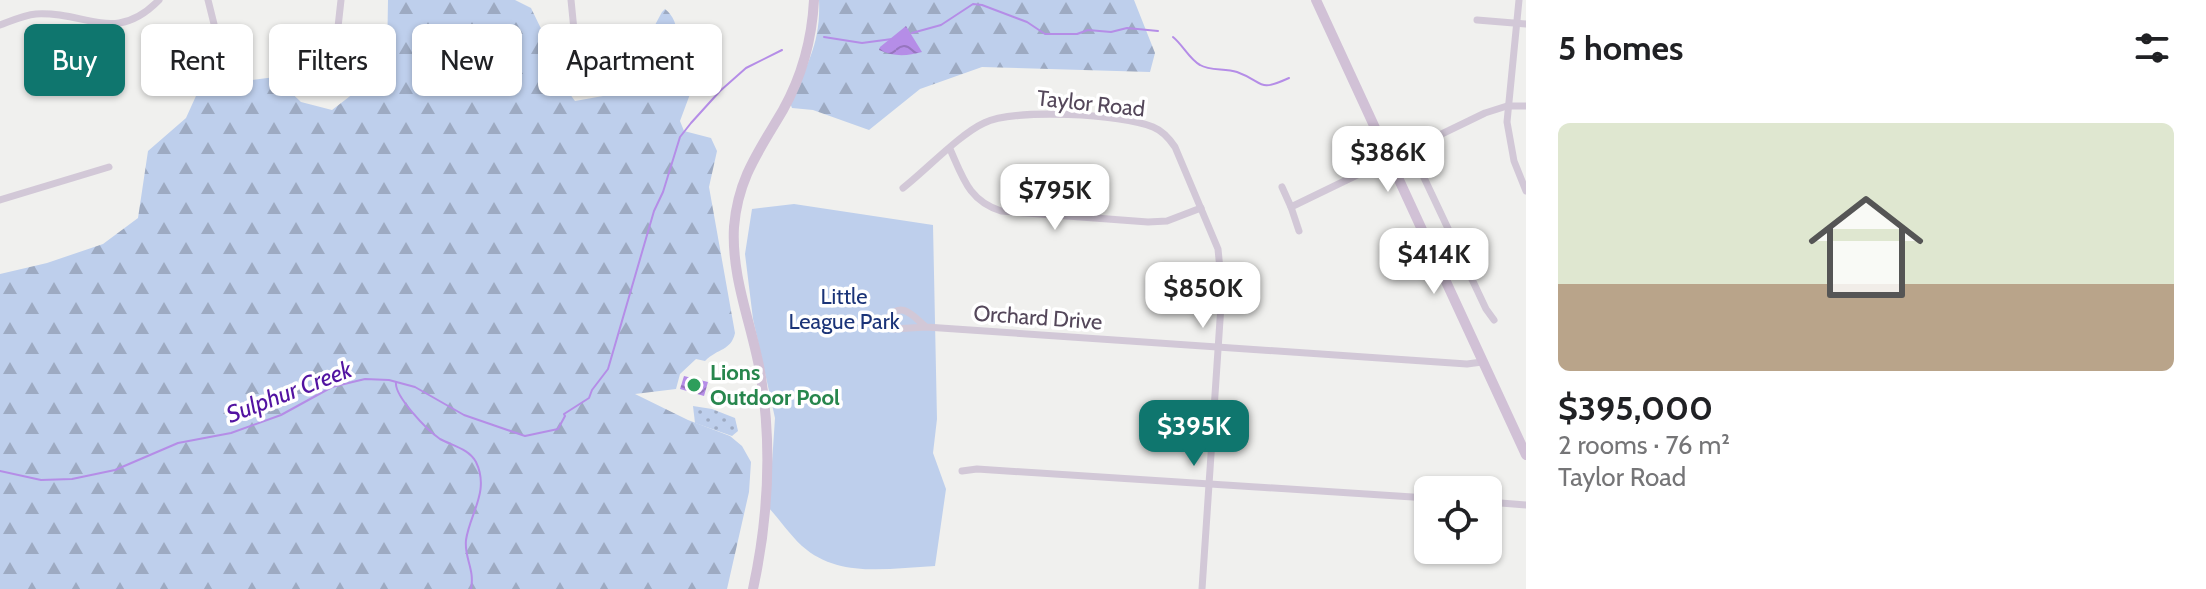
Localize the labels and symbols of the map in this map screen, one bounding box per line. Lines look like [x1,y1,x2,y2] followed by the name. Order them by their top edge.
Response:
[1036,84,1146,123] street label: Taylor Road
[1332,126,1444,194] pin: $386K
[999,164,1111,232] pin: $795K
[1378,228,1490,296] pin: $414K
[1147,262,1259,330] pin: $850K
[789,283,900,335] park label: Little League Park
[973,300,1103,335] street label: Orchard Drive
[222,354,356,429] water label: Sulphur Creek
[710,359,840,411] place label: Lions Outdoor Pool
[685,376,703,394] marker: Lions Outdoor Pool
[1138,400,1250,468] pin: $395K

